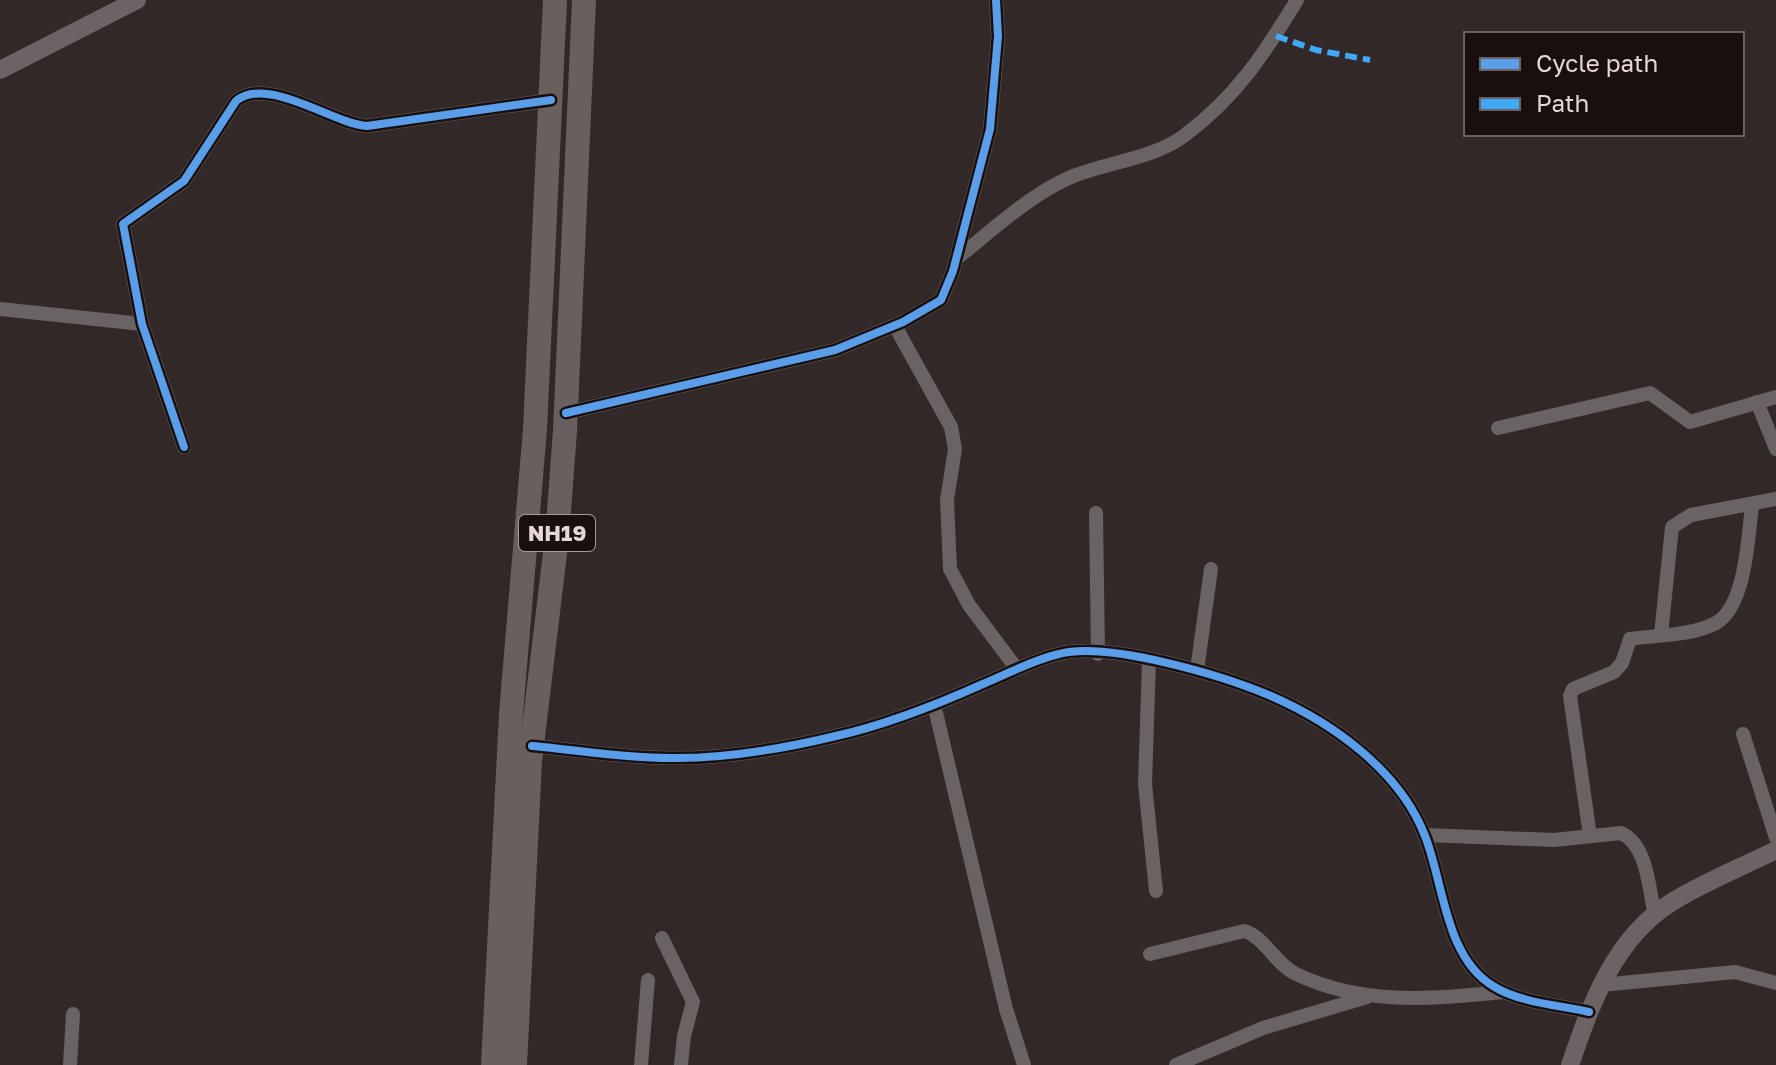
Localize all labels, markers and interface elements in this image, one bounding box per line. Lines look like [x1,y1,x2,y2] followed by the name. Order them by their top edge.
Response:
[1464,32,1744,136] legend
[1536,48,1658,77] text: Cycle path
[1536,88,1589,117] text: Path
[519,515,595,551] road number: NH19

